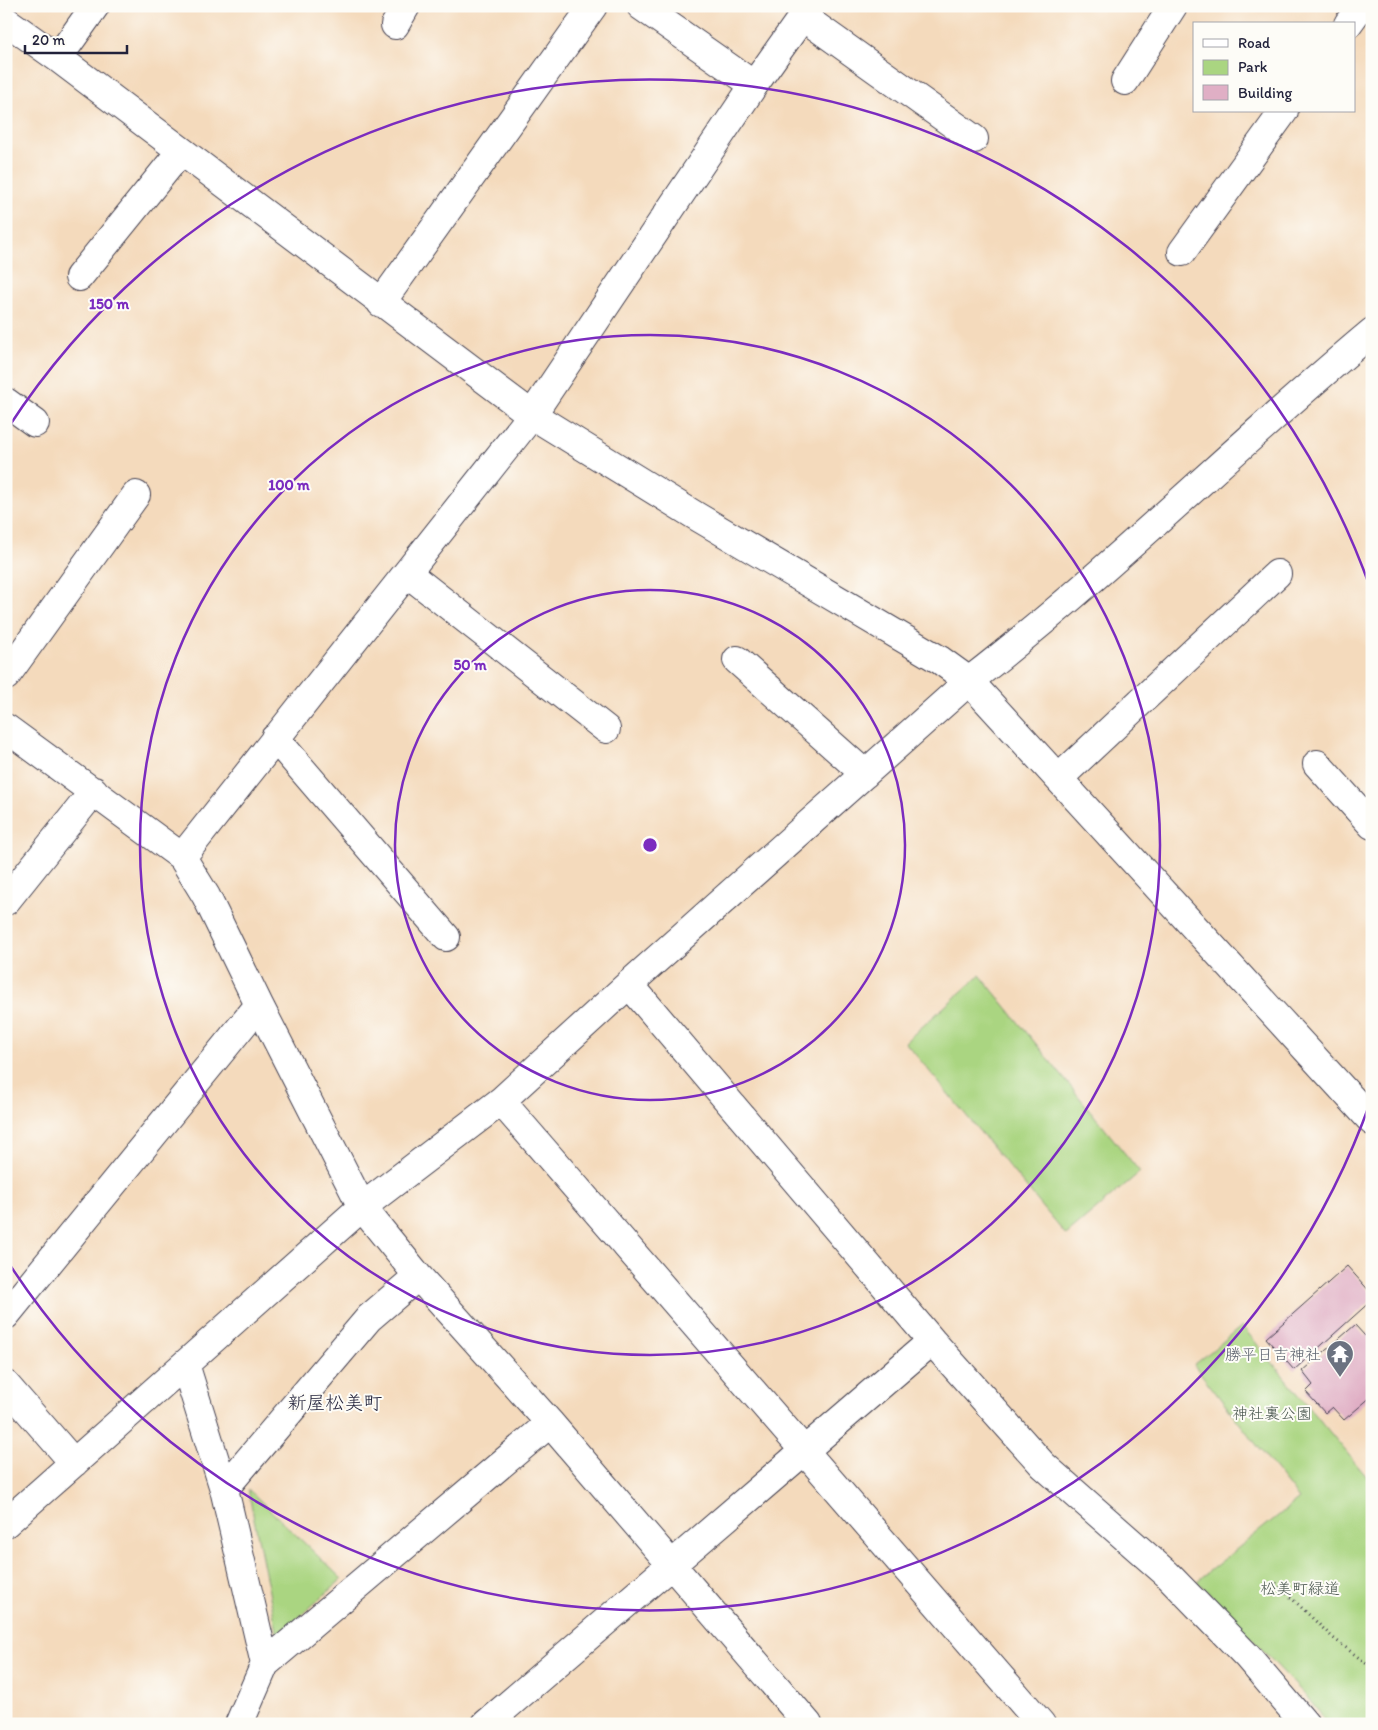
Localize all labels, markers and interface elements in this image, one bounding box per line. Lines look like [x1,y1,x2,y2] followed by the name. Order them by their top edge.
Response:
[25,22,128,54] scale bar
[1193,22,1356,112] legend
[32,31,66,49] text: 20 m
[1238,34,1271,52] text: Road
[1238,58,1268,76] text: Park
[1238,84,1292,102] text: Building
[89,295,129,313] text: 150 m
[268,476,310,494] text: 100 m
[453,656,487,674] text: 50 m
[641,836,659,854] centre of rings
[1325,1339,1355,1378] temple icon: 勝平日吉神社
[1225,1345,1321,1364] place label: 勝平日吉神社
[287,1391,383,1414] district label: 新屋松美町
[1232,1404,1312,1423] park label: 神社裏公園
[1260,1579,1340,1598] park label: 松美町緑道

